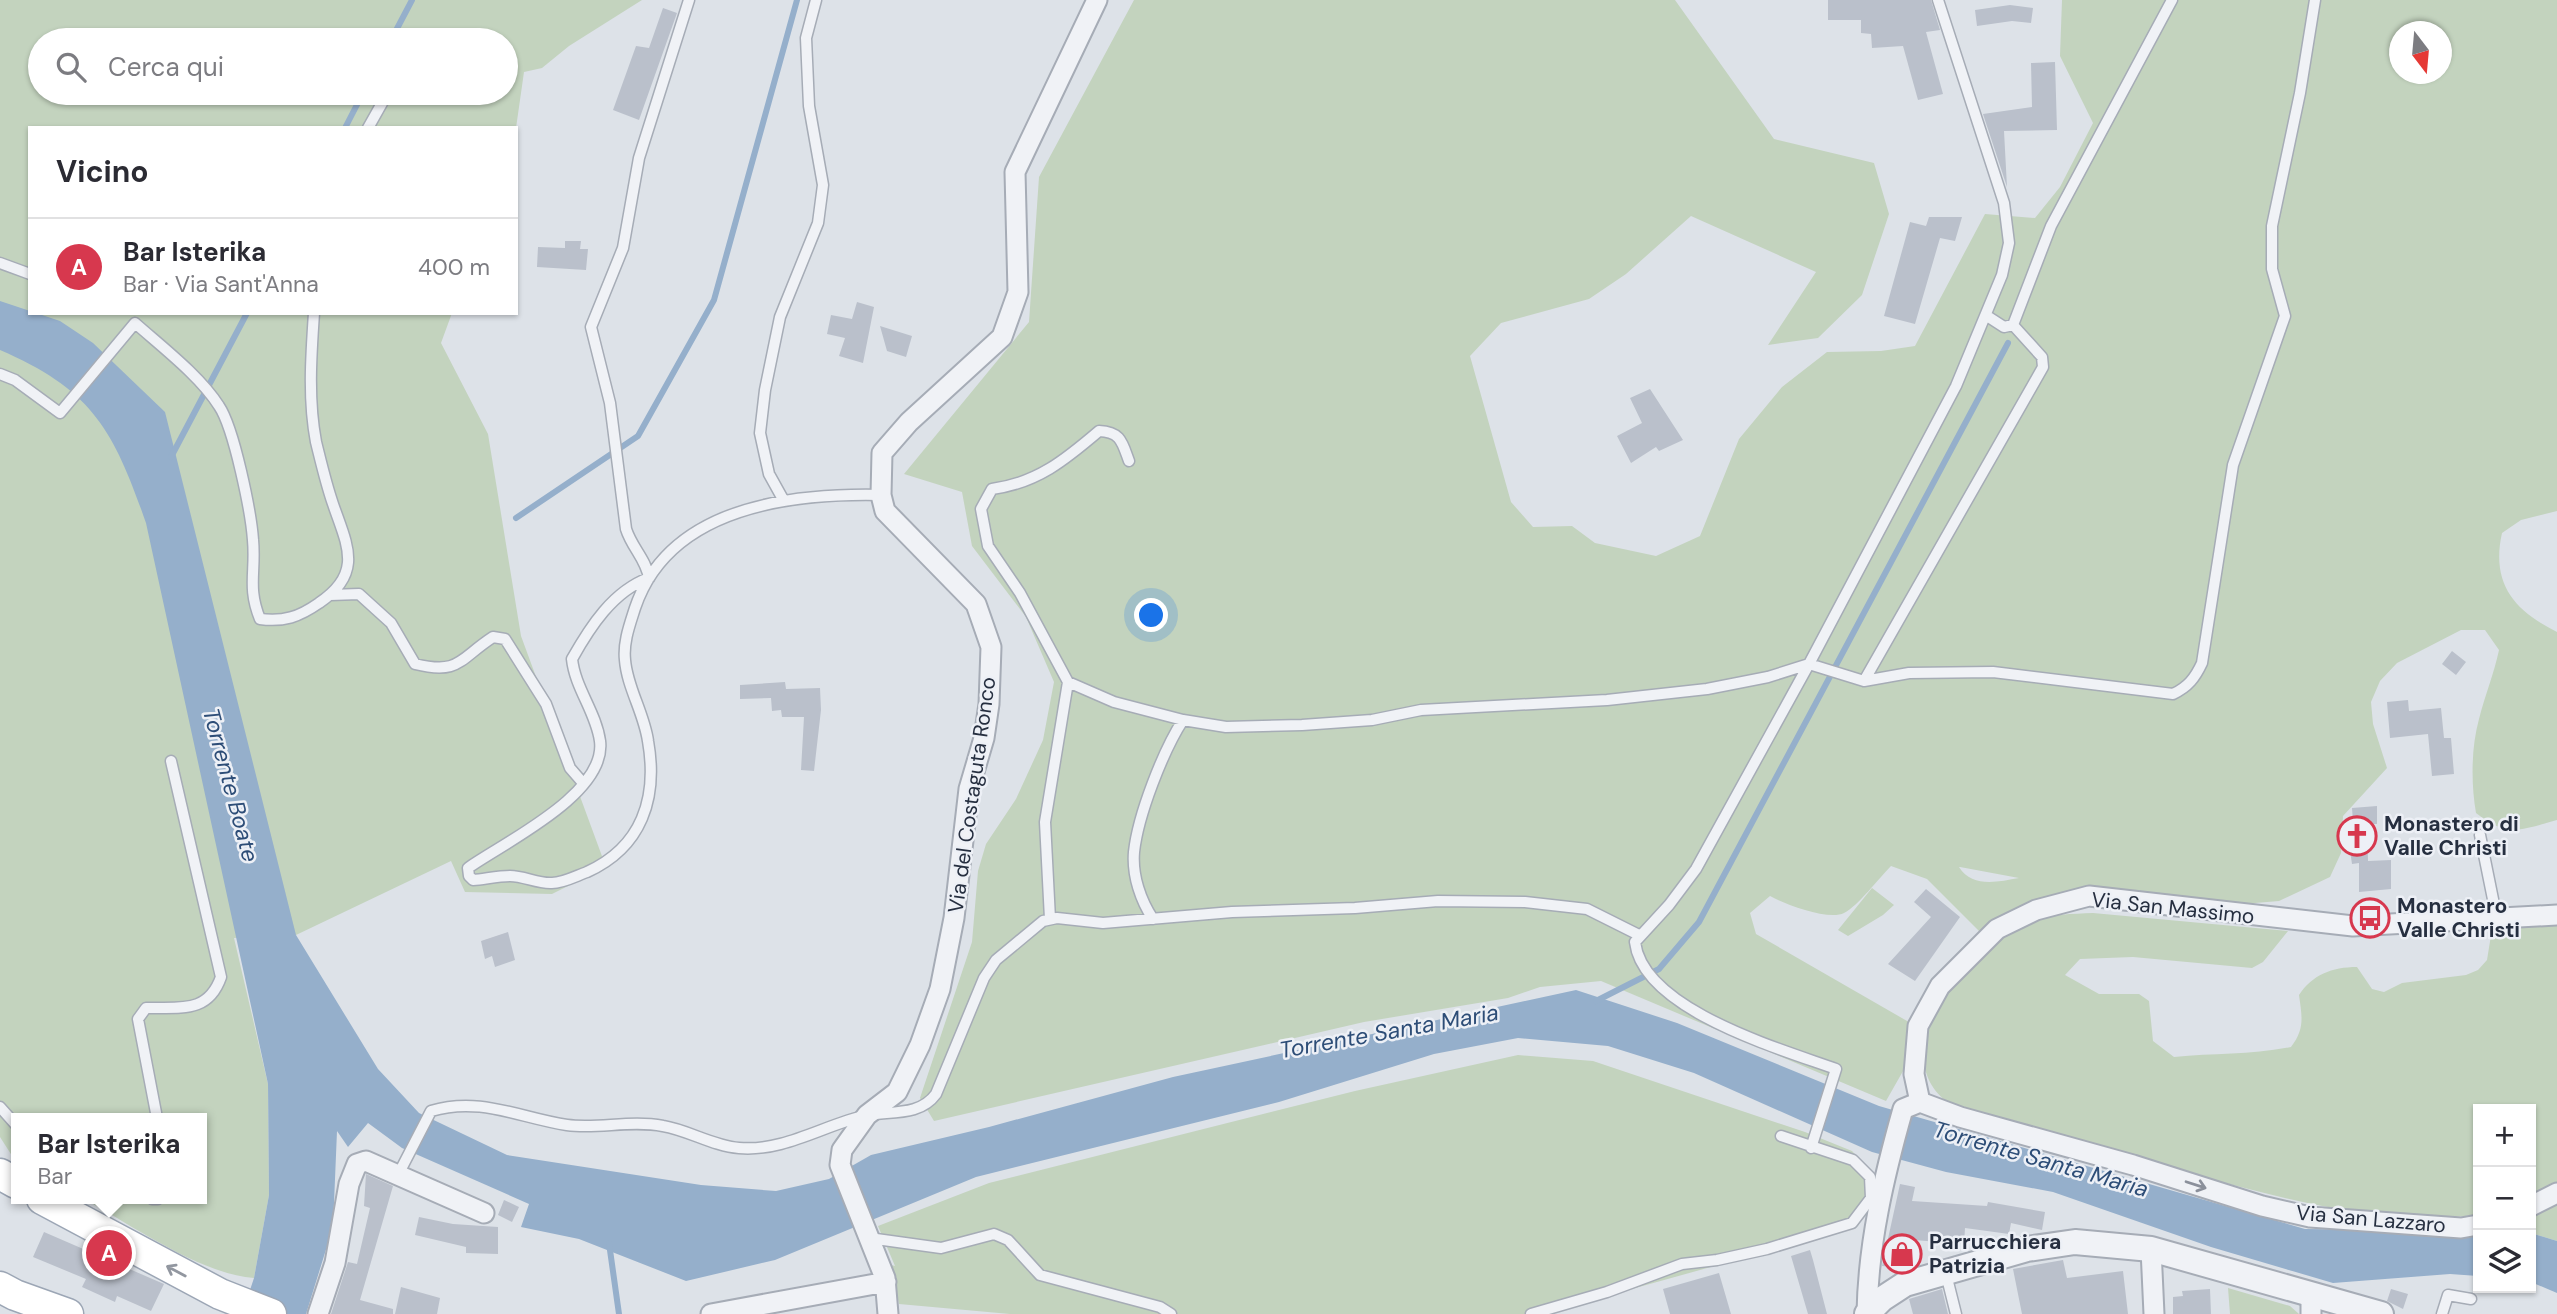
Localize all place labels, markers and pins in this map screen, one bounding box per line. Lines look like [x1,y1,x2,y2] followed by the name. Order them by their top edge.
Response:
[2384,810,2519,862] place label: Monastero di Valle Christi
[2336,815,2378,857] church icon: Monastero di Valle Christi
[2397,892,2520,944] place label: Monastero Valle Christi
[2349,897,2391,939] bus stop icon: Monastero Valle Christi
[86,1227,132,1279] pin: A
[1929,1228,2061,1280] place label: Parrucchiera Patrizia
[1881,1233,1923,1275] shop icon: Parrucchiera Patrizia

